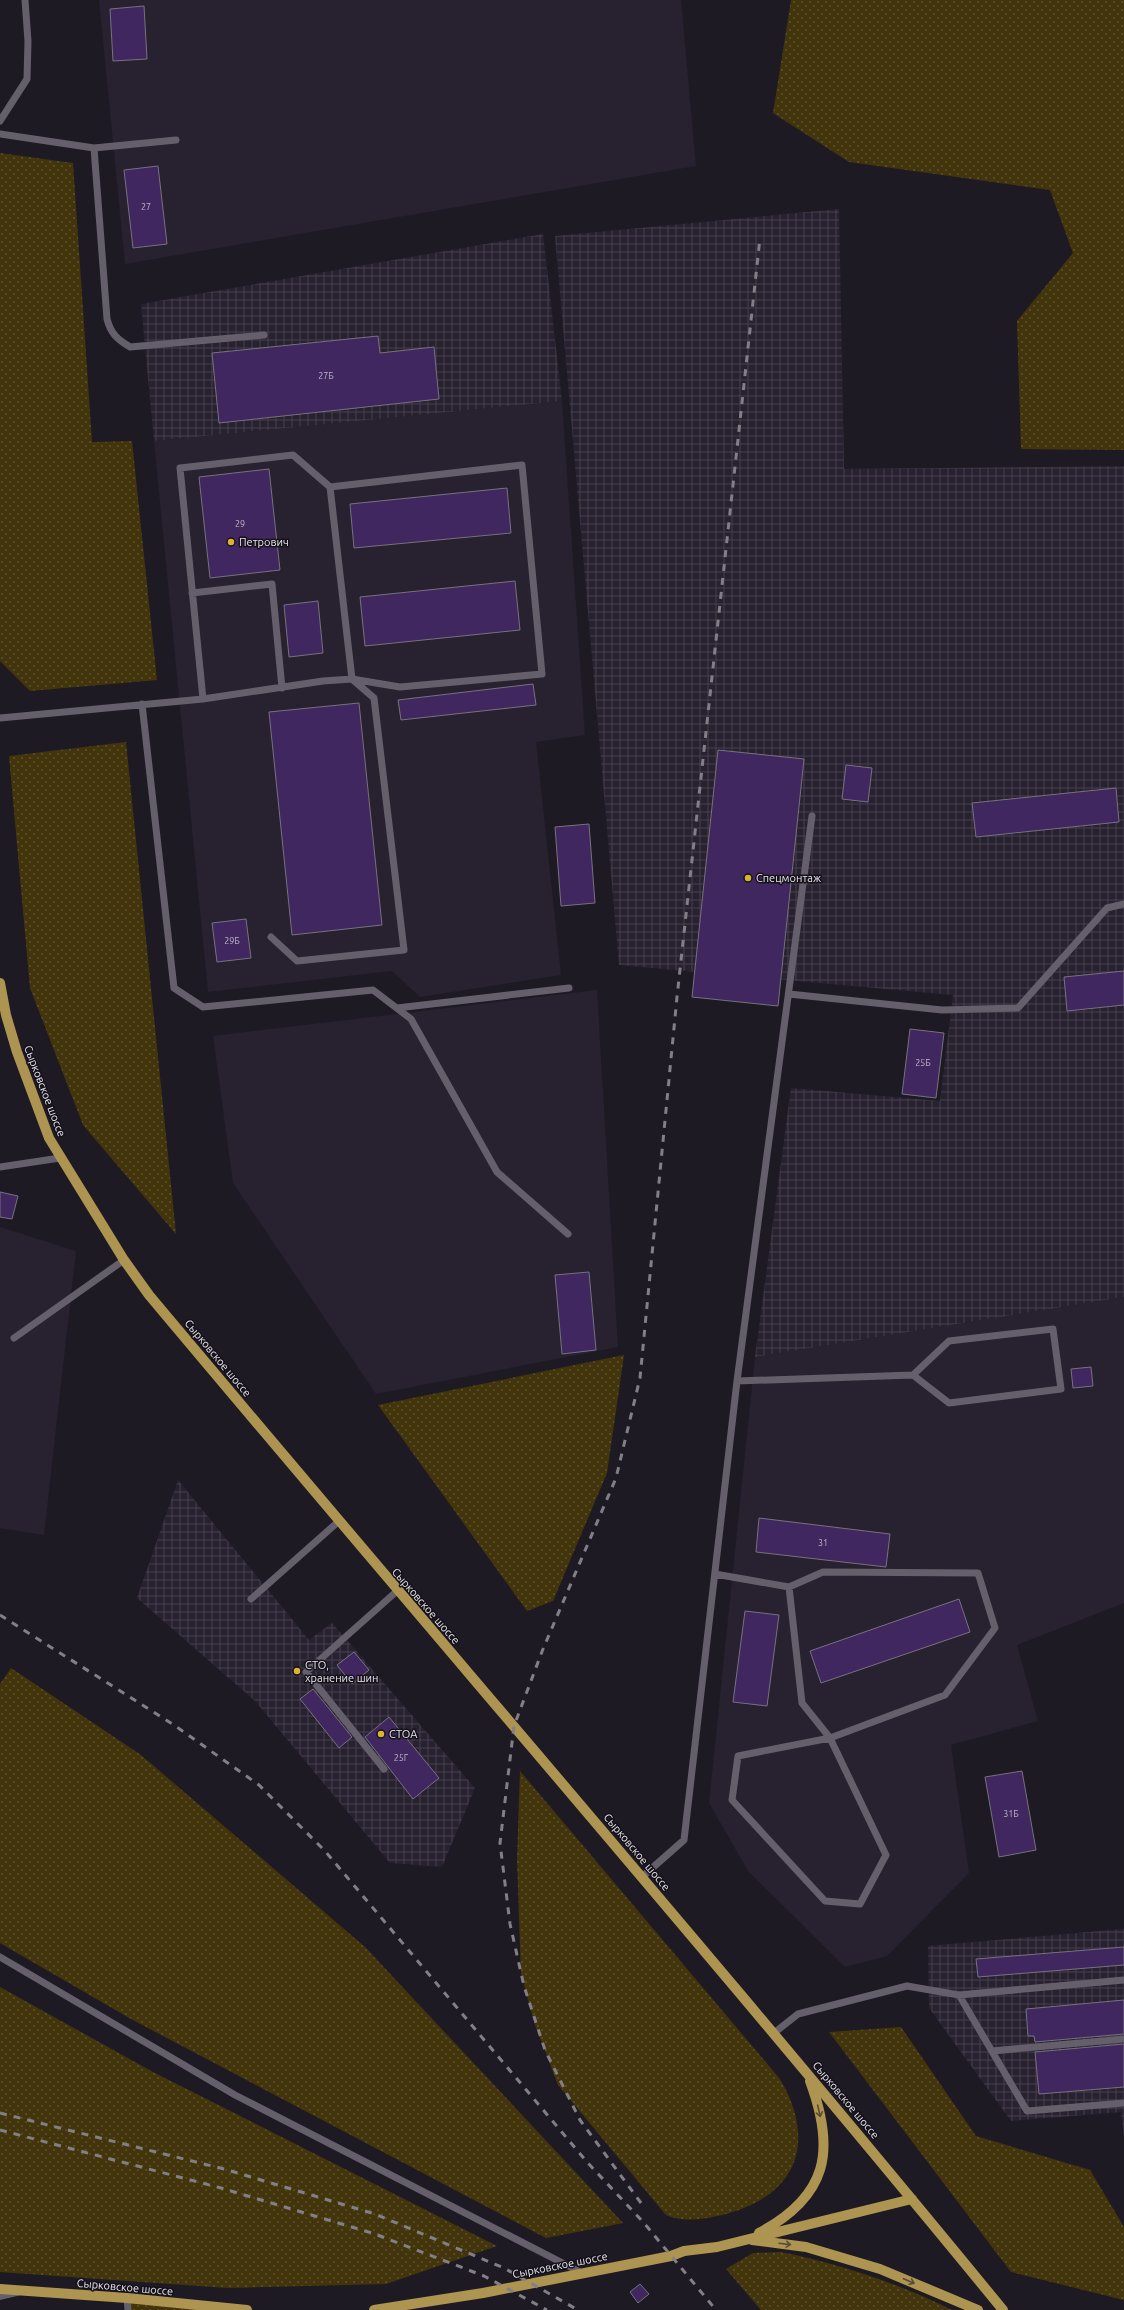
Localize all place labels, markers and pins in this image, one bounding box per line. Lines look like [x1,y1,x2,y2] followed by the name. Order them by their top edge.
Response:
[239,536,289,548] place label: Петрович
[226,537,236,547] marker: Петрович
[756,872,821,884] place label: Спецмонтаж
[743,873,753,883] marker: Спецмонтаж
[305,1659,379,1684] place label: СТО, хранение шин
[292,1666,302,1676] marker: СТО, хранение шин
[389,1728,418,1740] place label: СТОА
[376,1729,386,1739] marker: СТОА

